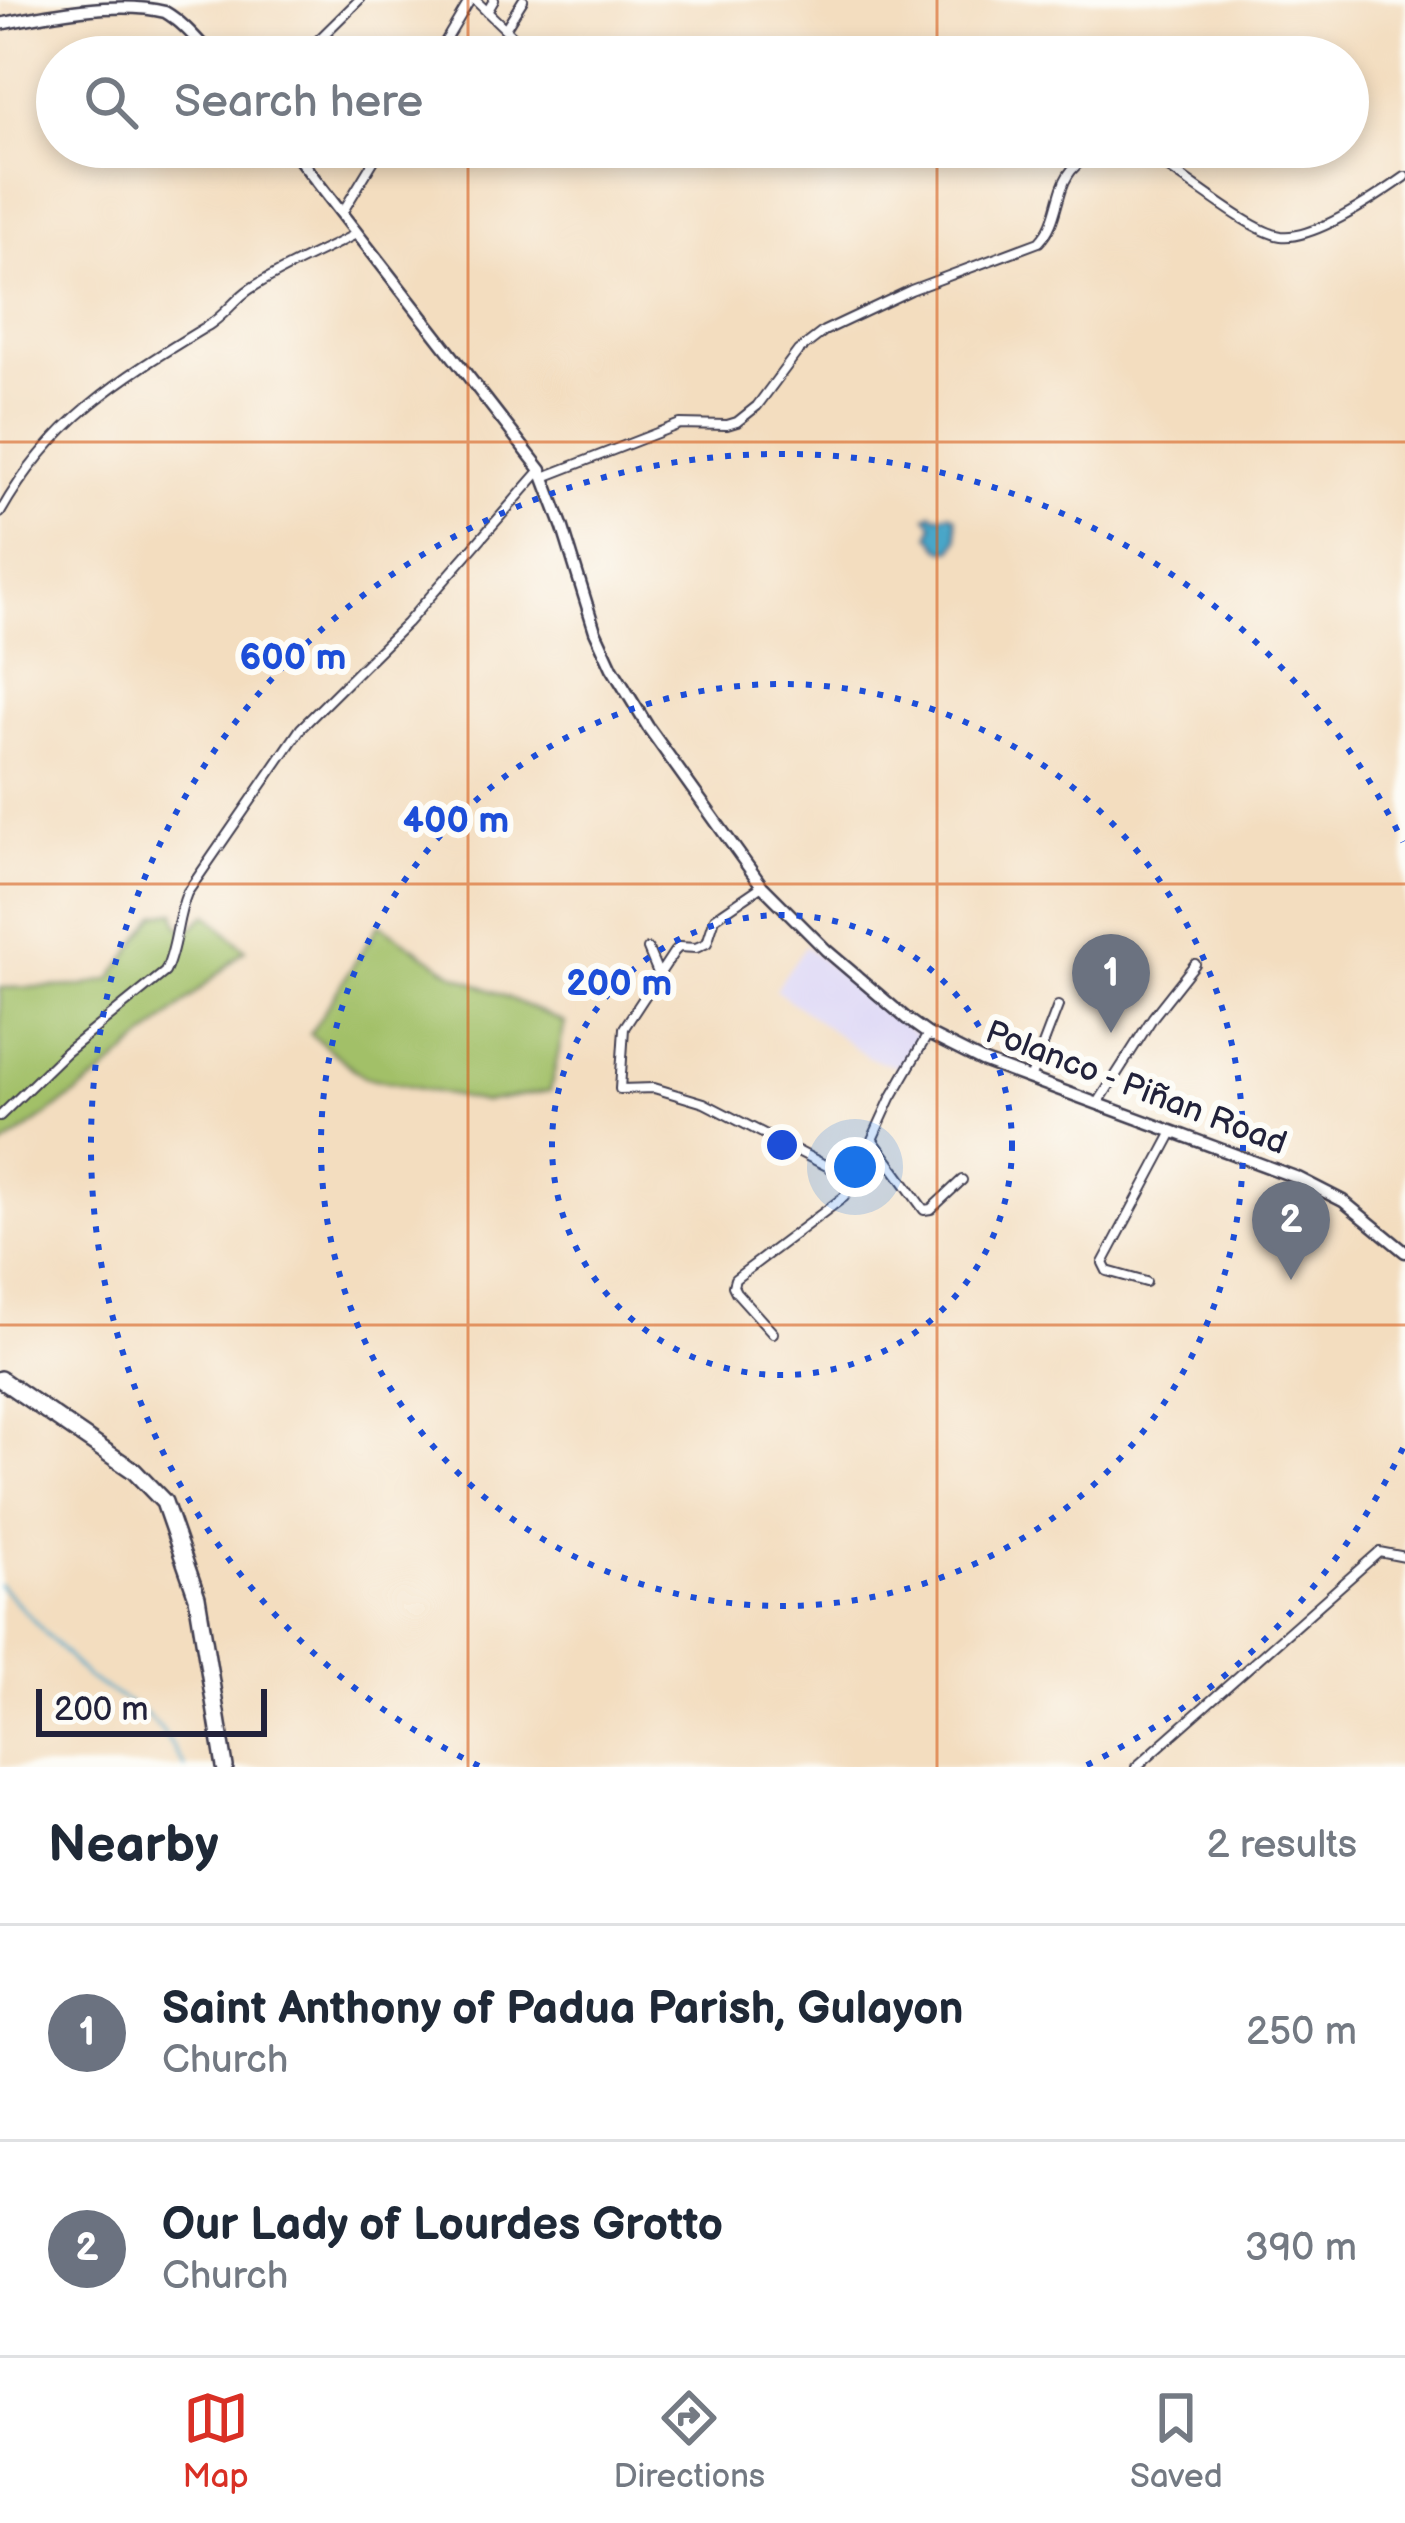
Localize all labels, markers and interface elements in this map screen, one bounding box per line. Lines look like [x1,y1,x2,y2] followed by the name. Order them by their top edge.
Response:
[36,36,1369,168] search box
[78,69,144,135] icon: search
[174,75,423,130] text: Search here
[239,637,347,680] text: 600 m
[403,800,509,843] text: 400 m
[1072,934,1150,1033] pin: 1
[566,963,672,1006] text: 200 m
[980,1012,1292,1164] street label: Polanco - Piñan Road
[761,1124,803,1166] centre of rings
[825,1137,885,1197] your location
[1252,1181,1330,1280] pin: 2
[36,1683,267,1736] scale bar
[54,1690,148,1730] text: 200 m
[48,1815,219,1876] text: Nearby
[1206,1822,1357,1869] text: 2 results
[162,1982,964,2037] text: Saint Anthony of Padua Parish, Gulayon
[79,2009,95,2056] text: 1
[1246,2009,1357,2056] text: 250 m
[162,2037,288,2084] text: Church
[162,2198,723,2253] text: Our Lady of Lourdes Grotto
[75,2225,99,2272] text: 2
[1245,2225,1357,2272] text: 390 m
[162,2253,288,2300] text: Church
[182,2385,249,2497] tab: Map
[613,2385,765,2497] tab: Directions
[1130,2385,1223,2497] tab: Saved

